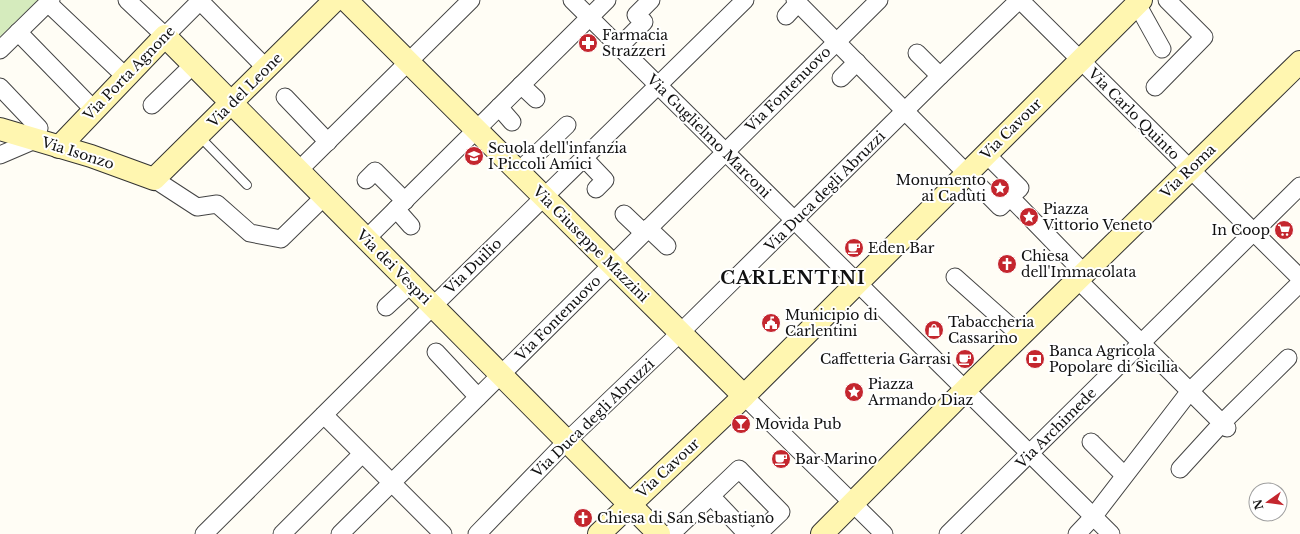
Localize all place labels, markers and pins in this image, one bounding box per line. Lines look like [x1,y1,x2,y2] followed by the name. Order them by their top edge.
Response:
[602,26,668,60] place label: Farmacia Strazzeri
[577,32,599,54] pharmacy icon: Farmacia Strazzeri
[488,139,627,173] place label: Scuola dell'infanzia I Piccoli Amici
[463,145,485,167] school or university icon: Scuola dell'infanzia I Piccoli Amici
[896,171,986,205] place label: Monumento ai Caduti
[989,177,1011,199] place icon: Monumento ai Caduti
[1042,200,1152,234] place label: Piazza Vittorio Veneto
[1018,206,1040,228] place icon: Piazza Vittorio Veneto
[1273,219,1295,241] supermarket icon: In Coop
[1211,221,1270,239] place label: In Coop
[843,237,865,259] cafe icon: Eden Bar
[868,239,935,257] place label: Eden Bar
[1021,247,1136,281] place label: Chiesa dell'Immacolata
[996,253,1018,275] church icon: Chiesa dell'Immacolata
[785,306,878,340] place label: Municipio di Carlentini
[760,312,782,334] public building icon: Municipio di Carlentini
[948,313,1035,347] place label: Tabaccheria Cassarino
[923,319,945,341] shop icon: Tabaccheria Cassarino
[1049,342,1179,376] place label: Banca Agricola Popolare di Sicilia
[954,348,976,370] cafe icon: Caffetteria Garrasi
[1024,348,1046,370] bank icon: Banca Agricola Popolare di Sicilia
[820,350,951,368] place label: Caffetteria Garrasi
[867,375,973,409] place label: Piazza Armando Diaz
[843,381,865,403] place icon: Piazza Armando Diaz
[730,413,752,435] bar icon: Movida Pub
[755,415,841,433] place label: Movida Pub
[770,448,792,470] cafe icon: Bar Marino
[795,450,877,468] place label: Bar Marino
[572,507,594,529] church icon: Chiesa di San Sebastiano
[597,509,774,527] place label: Chiesa di San Sebastiano

